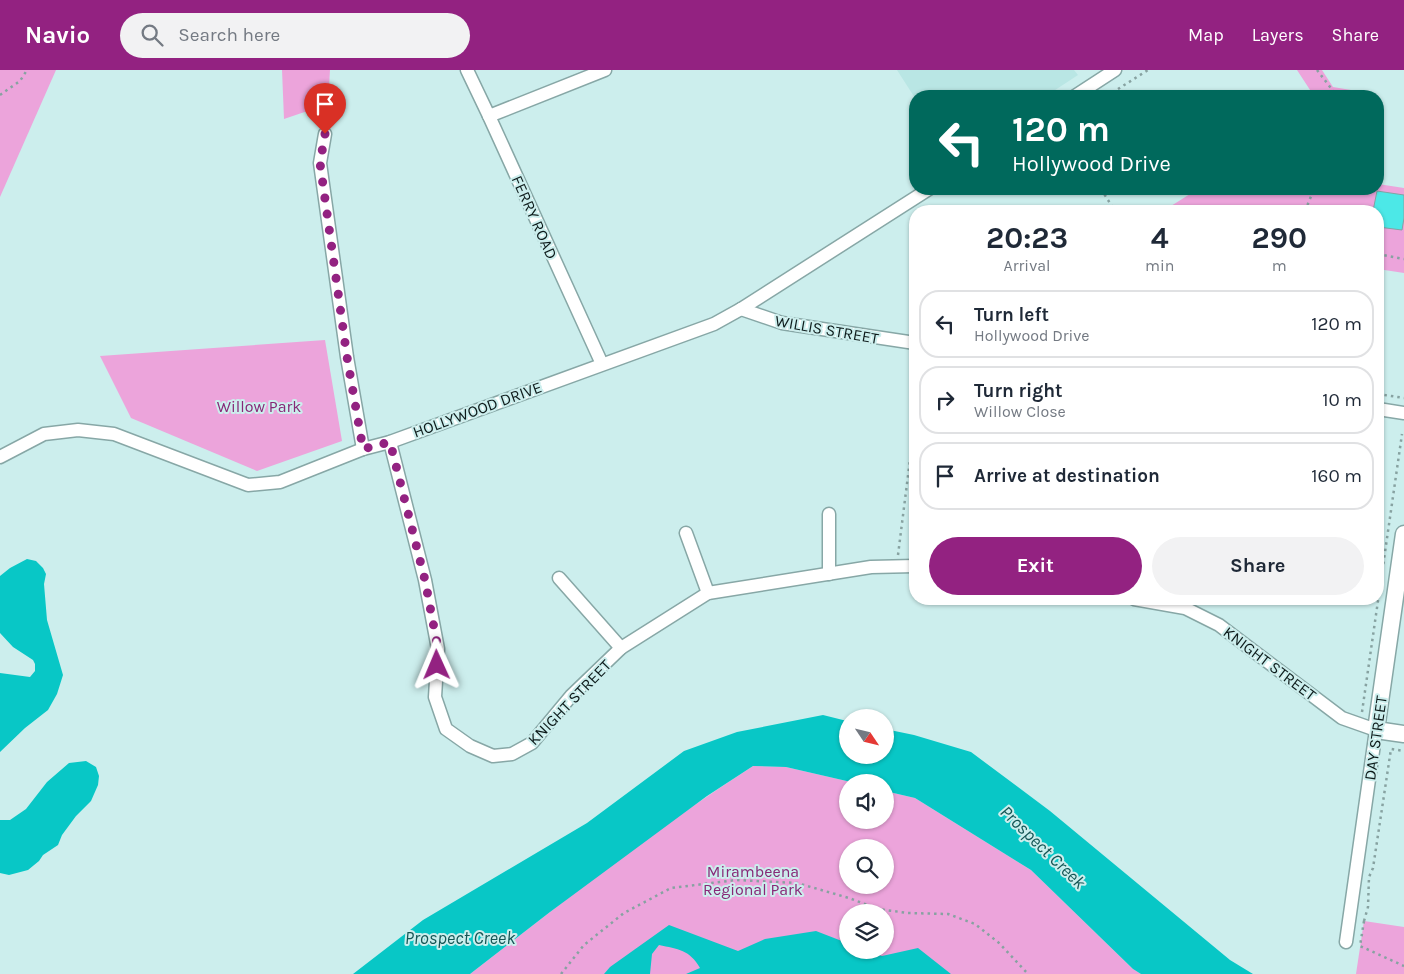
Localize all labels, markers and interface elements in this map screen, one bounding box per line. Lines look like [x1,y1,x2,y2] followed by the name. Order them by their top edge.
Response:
[120,13,470,58] search box
[25,21,90,49] text: Navio
[138,21,166,49] icon: search
[178,24,280,46] text: Search here
[1188,24,1224,46] text: Map
[1252,24,1304,46] text: Layers
[1332,24,1379,46] text: Share
[304,83,346,134] pin
[311,90,339,118] icon: arrive
[1012,109,1110,150] text: 120 m
[929,110,994,175] icon: left
[1012,151,1171,177] text: Hollywood Drive
[508,172,561,262] street label: FERRY ROAD
[986,220,1068,256] text: 20:23
[1151,220,1169,256] text: 4
[1252,220,1307,256] text: 290
[1004,256,1050,275] text: Arrival
[1145,256,1175,275] text: min
[1272,256,1287,275] text: m
[974,304,1049,326] text: Turn left
[931,310,959,338] icon: left
[773,311,880,348] street label: WILLIS STREET
[1311,313,1362,335] text: 120 m
[974,326,1090,345] text: Hollywood Drive
[410,377,544,442] street label: HOLLYWOOD DRIVE
[974,380,1063,402] text: Turn right
[931,386,959,414] icon: right
[1322,389,1362,411] text: 10 m
[217,397,301,416] park label: Willow Park
[974,402,1066,421] text: Willow Close
[931,462,959,490] icon: arrive
[974,465,1160,487] text: Arrive at destination
[1311,465,1362,487] text: 160 m
[929,537,1142,595] button: Exit
[1152,537,1364,595] button: Share
[1219,622,1320,705] street label: KNIGHT STREET
[410,638,462,690] position arrow
[524,656,615,749] street label: KNIGHT STREET
[1360,694,1391,782] street label: DAY STREET
[839,709,894,764] north arrow
[839,709,894,959] map controls
[839,774,894,829] button: sound
[996,801,1091,894] water label: Prospect Creek
[839,839,894,894] button: search
[703,862,803,899] park label: Mirambeena Regional Park
[839,904,894,959] button: layers
[405,927,516,949] water label: Prospect Creek

